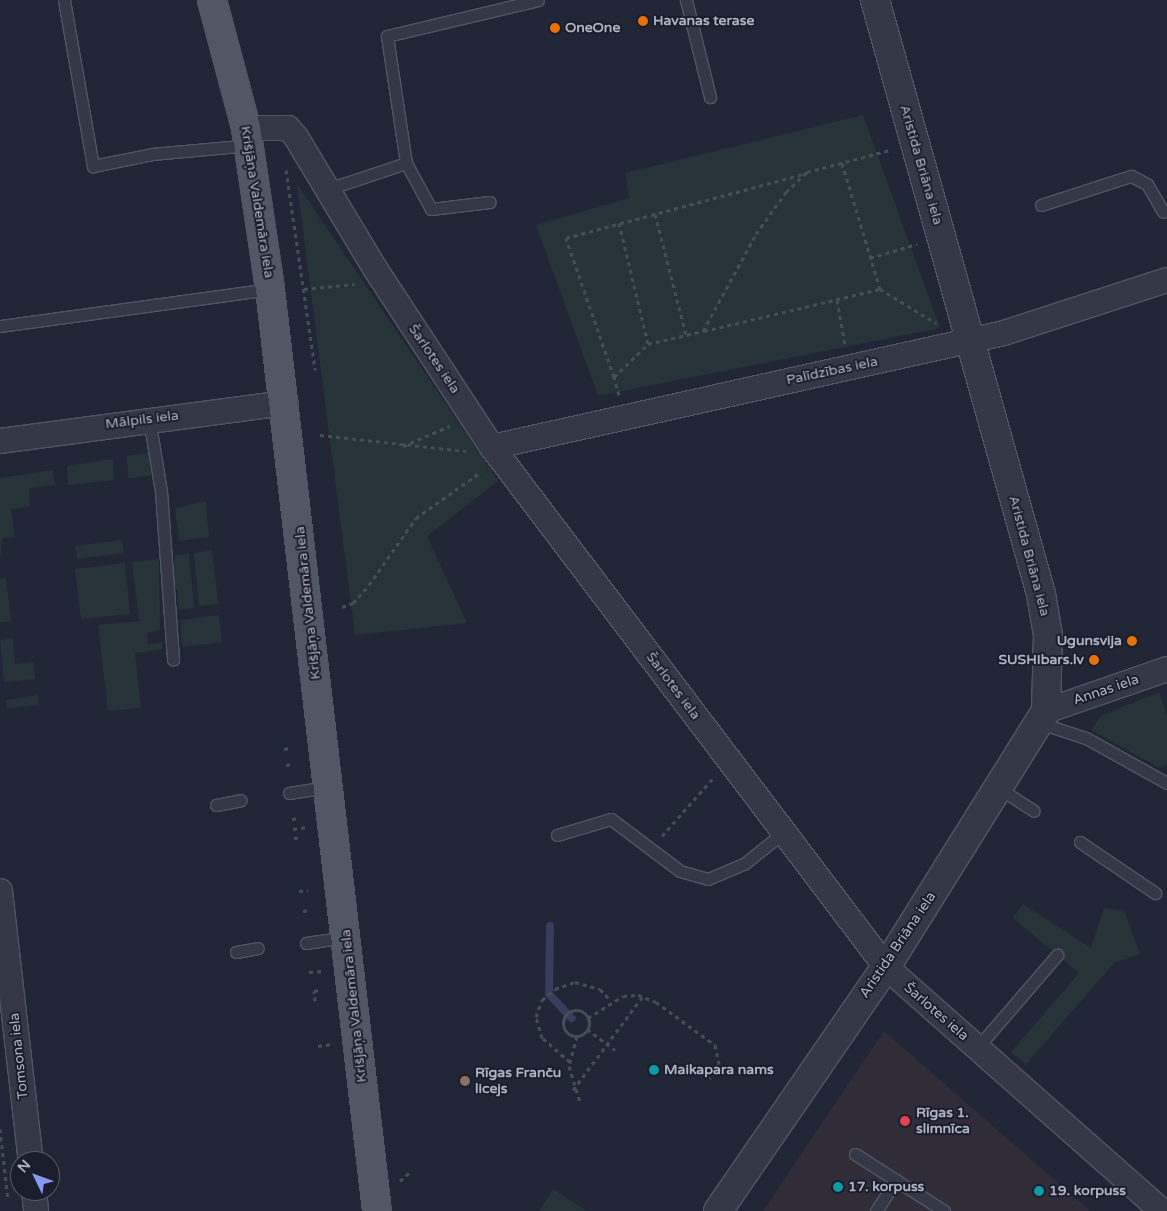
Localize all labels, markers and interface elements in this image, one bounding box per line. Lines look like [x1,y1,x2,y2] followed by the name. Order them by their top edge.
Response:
[653,13,754,29] place label: Havanas terase
[637,15,649,27] marker: Havanas terase
[565,20,620,36] place label: OneOne
[549,22,561,34] marker: OneOne
[896,103,946,227] street label: Aristida Briāna iela
[237,125,277,279] street label: Krišjāņa Valdemāra iela
[405,321,463,397] street label: Šarlotes iela
[785,353,879,389] street label: Palīdzības iela
[104,407,180,433] street label: Mālpils iela
[1005,494,1053,618] street label: Aristida Briāna iela
[292,526,324,680] street label: Krišjāņa Valdemāra iela
[1057,633,1122,649] place label: Ugunsvija
[1126,635,1138,647] marker: Ugunsvija
[642,649,704,723] street label: Šarlotes iela
[998,652,1084,668] place label: SUSHIbars.lv
[1088,654,1100,666] marker: SUSHIbars.lv
[1071,671,1141,709] street label: Annas iela
[856,889,940,1001] street label: Aristida Briāna iela
[338,929,370,1083] street label: Krišjāņa Valdemāra iela
[900,979,972,1045] street label: Šarlotes iela
[6,1012,32,1100] street label: Tomsona iela
[664,1062,774,1078] place label: Maikapara nams
[648,1064,660,1076] marker: Maikapara nams
[475,1065,561,1098] place label: Rīgas Franču licejs
[459,1075,471,1087] marker: Rīgas Franču licejs
[916,1105,970,1138] place label: Rīgas 1. slimnīca
[898,1114,912,1128] marker: Rīgas 1. slimnīca
[10,1151,60,1201] north arrow
[14,1156,34,1176] text: N
[848,1179,924,1195] place label: 17. korpuss
[832,1181,844,1193] marker: 17. korpuss
[1049,1183,1126,1199] place label: 19. korpuss
[1033,1185,1045,1197] marker: 19. korpuss

